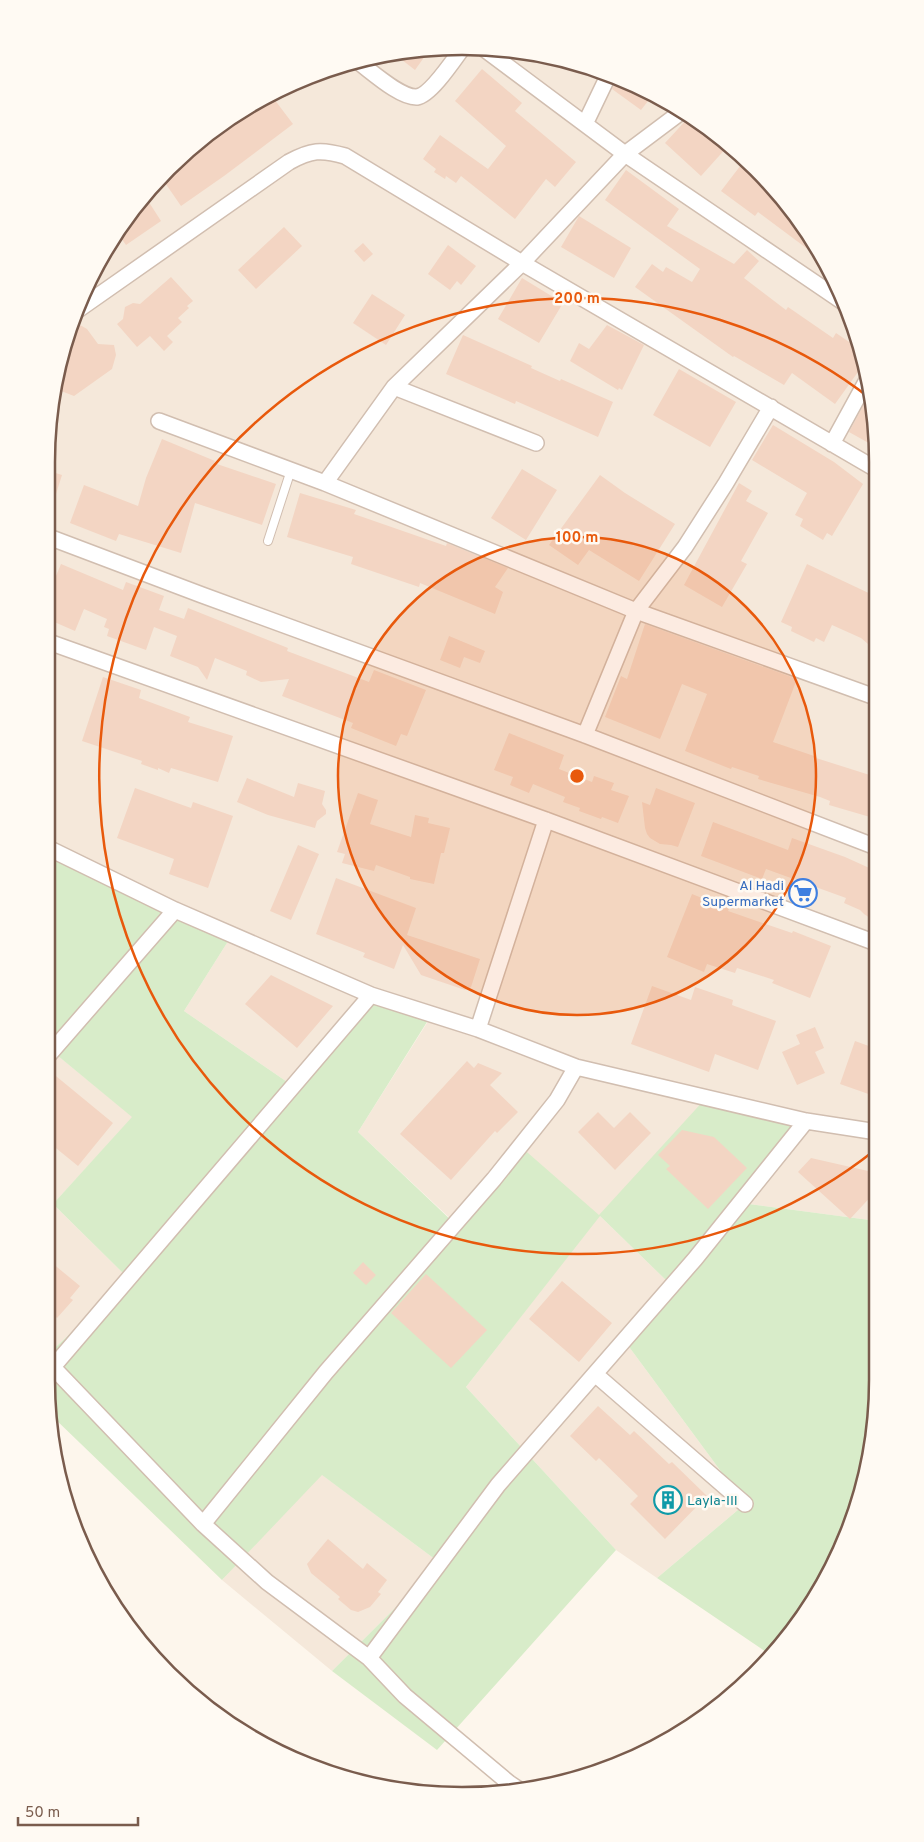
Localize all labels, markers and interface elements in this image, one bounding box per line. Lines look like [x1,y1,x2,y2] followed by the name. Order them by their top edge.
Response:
[554,290,600,309] text: 200 m
[556,529,598,548] text: 100 m
[568,767,586,785] centre of rings
[702,878,784,911] place label: Al Hadi Supermarket
[788,878,818,908] supermarket icon: Al Hadi Supermarket
[653,1485,683,1515] building icon: Layla-III
[687,1493,738,1510] place label: Layla-III
[18,1794,138,1826] scale bar
[25,1804,60,1823] text: 50 m

